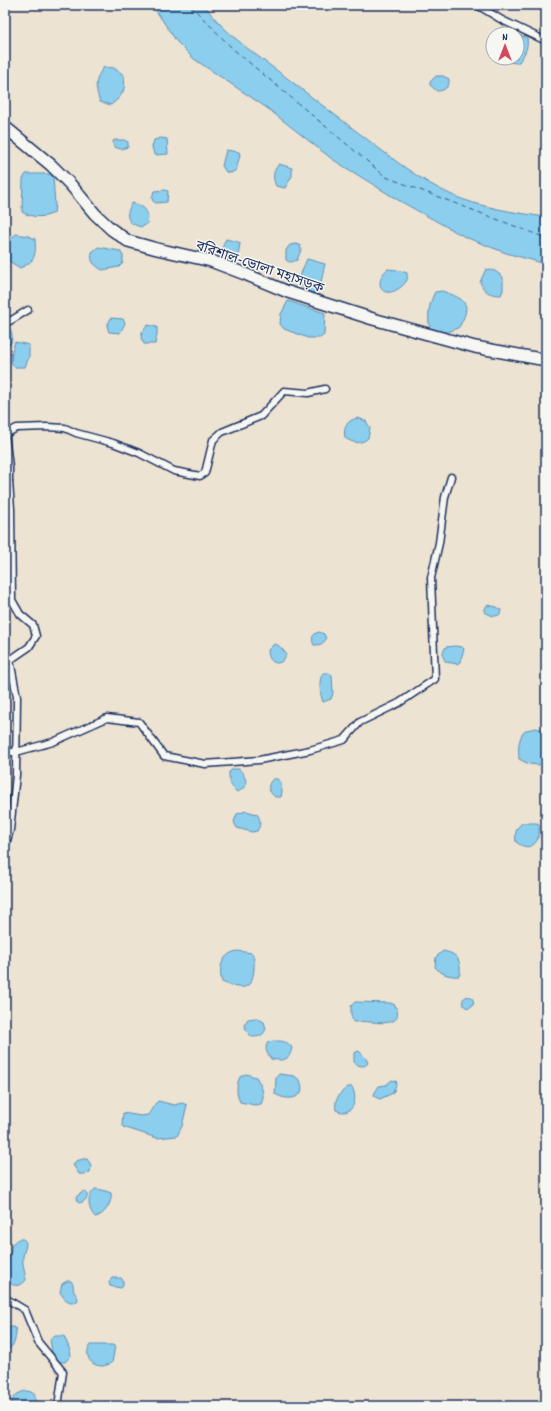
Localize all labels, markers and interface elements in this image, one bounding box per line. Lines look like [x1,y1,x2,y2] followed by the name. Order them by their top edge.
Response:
[485,26,525,66] north arrow
[502,30,508,46] text: N
[192,236,327,299] street label: বরিশাল-ভোলা মহাসড়ক

